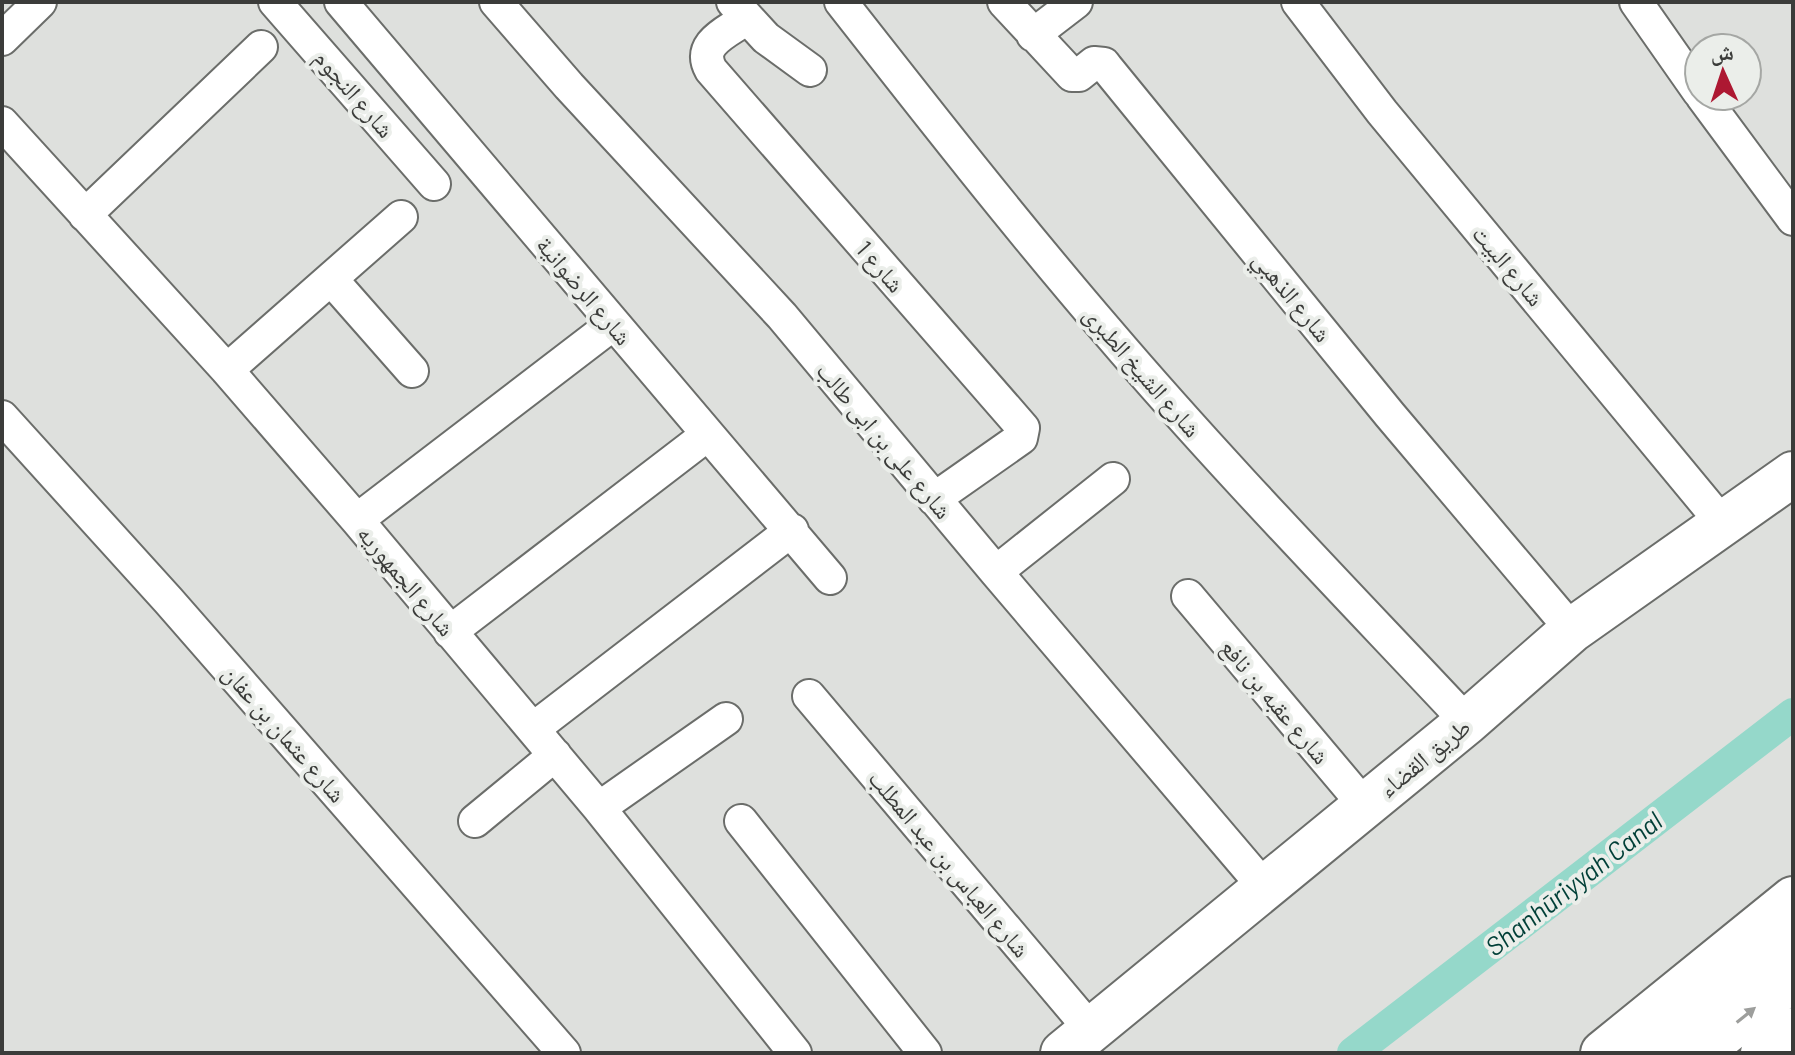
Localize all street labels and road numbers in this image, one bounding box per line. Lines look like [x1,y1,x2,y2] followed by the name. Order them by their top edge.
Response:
[307,43,401,145] street label: شارع النجوم
[1465,219,1551,313] street label: شارع البيت
[530,230,639,351] street label: شارع الرضوانية
[849,234,911,299] street label: شارع 1
[1243,245,1338,351] street label: شارع الذهبي
[1077,300,1208,444] street label: شارع الشيخ الطبرى
[810,356,959,525] street label: شارع على بن ابى طالب
[351,519,462,643] street label: شارع الجمهوريه
[1214,633,1337,771] street label: شارع عقبه بن نافع
[216,658,353,809] street label: شارع عثمان بن عفان
[1372,711,1476,803] street label: طريق القضاء
[862,764,1037,964] street label: شارع العباس بن عبد المطلب

